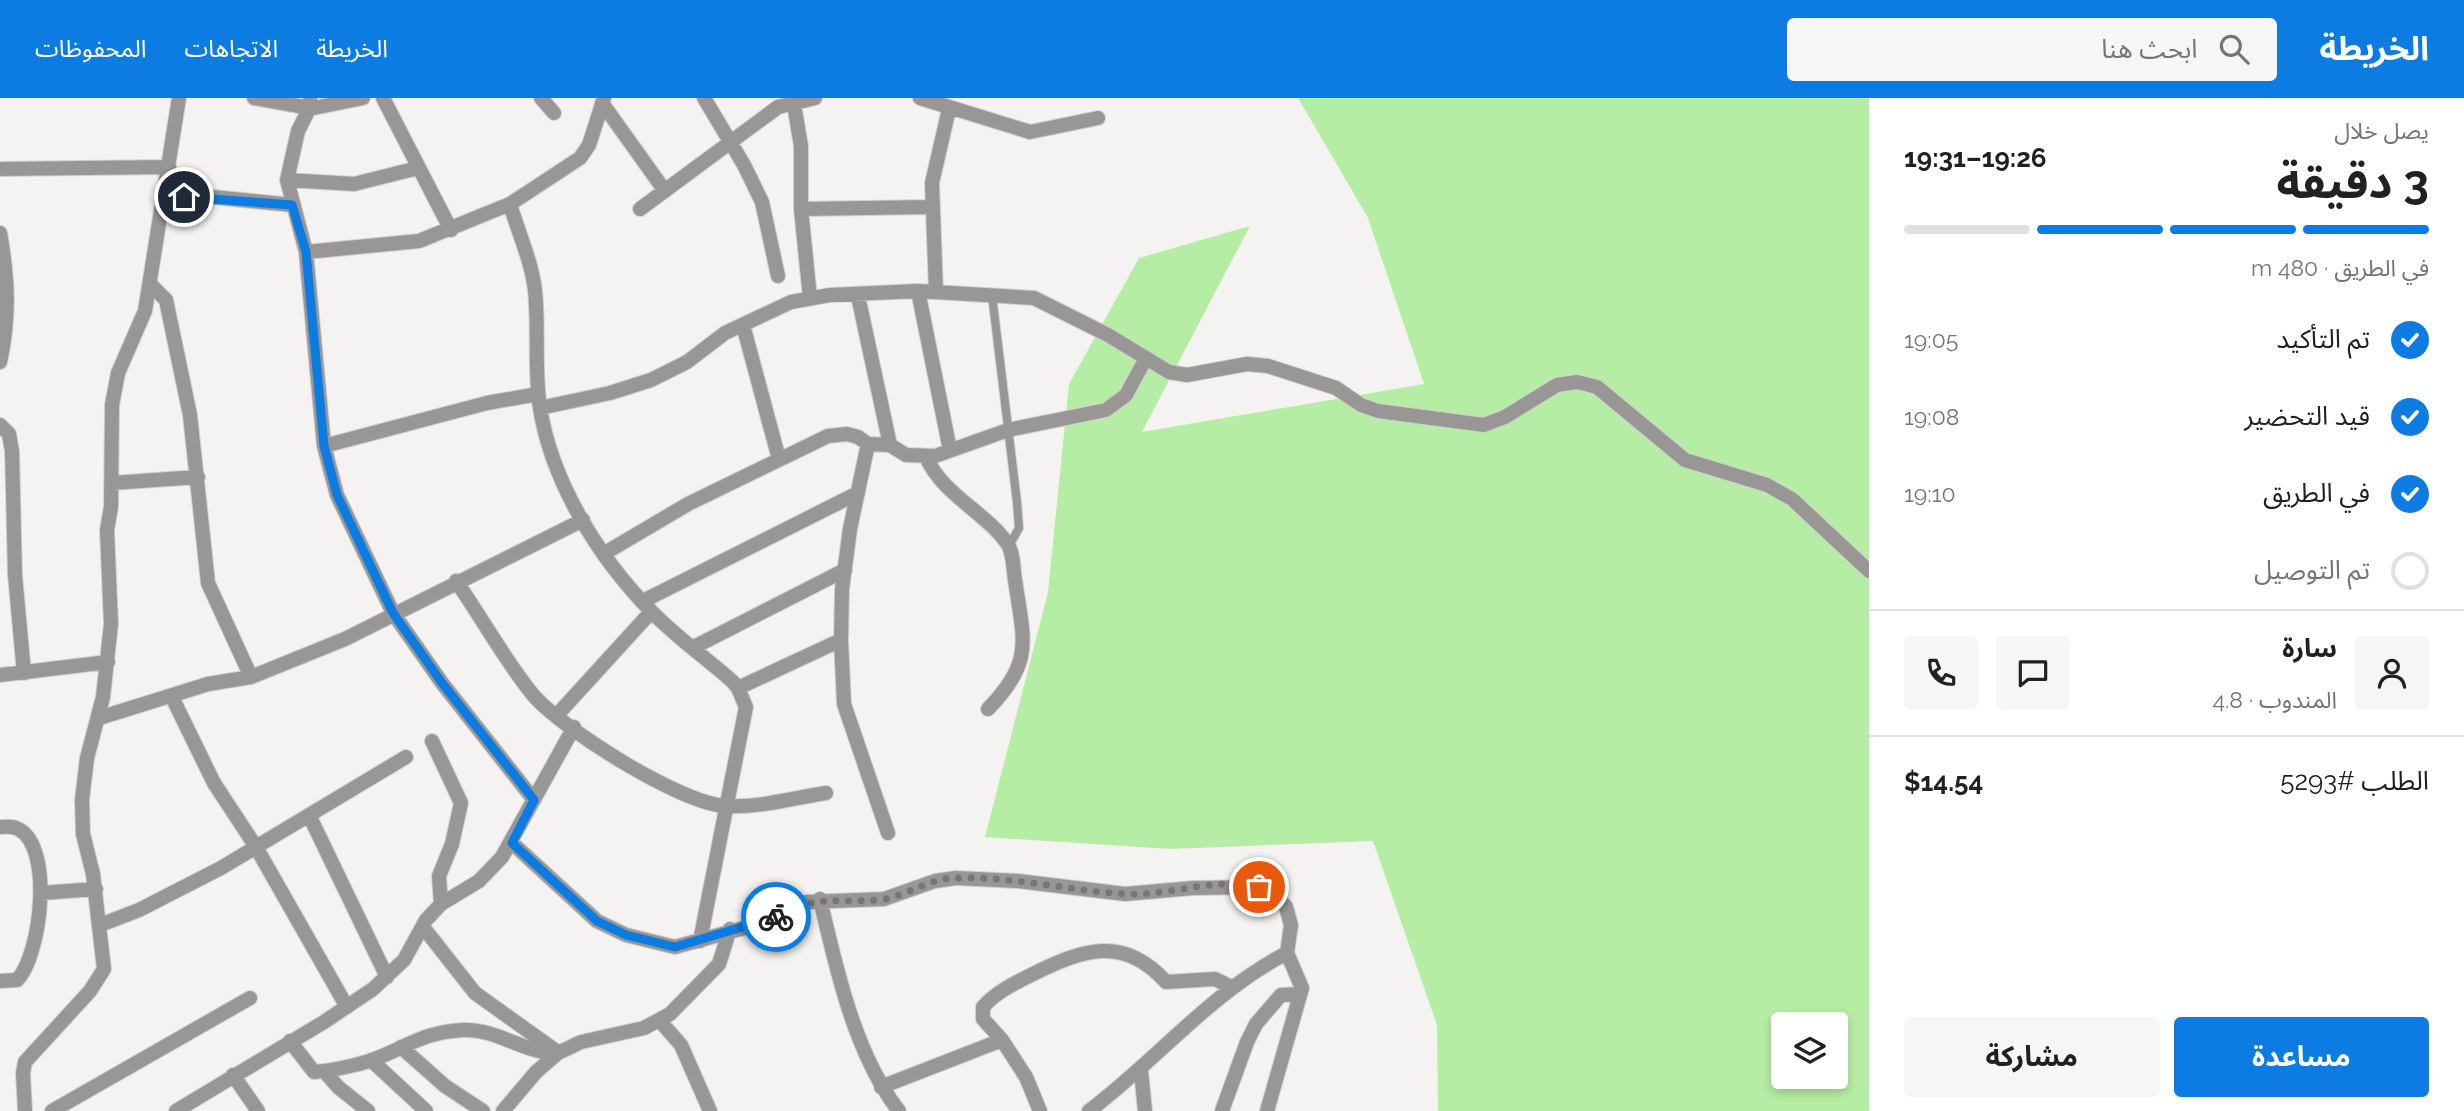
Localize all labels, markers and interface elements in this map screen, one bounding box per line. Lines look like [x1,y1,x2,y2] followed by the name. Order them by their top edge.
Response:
[1787,18,2277,81] search box
[2319,29,2429,68] text: الخريطة
[2215,30,2253,68] icon: search
[35,34,146,63] text: المحفوظات
[184,34,278,63] text: الاتجاهات
[316,34,388,63] text: الخريطة
[2101,34,2197,64] text: ابحث هنا
[2334,117,2429,144] text: يصل خلال
[1904,143,2047,173] text: 19:26–19:31
[2277,155,2429,209] text: 3 دقيقة
[154,167,214,227] pin
[165,178,203,216] icon: home
[2251,254,2429,281] text: في الطريق · 480 m
[2391,321,2429,359] icon: check
[2277,324,2370,354] text: تم التأكيد
[1904,326,1958,353] text: 19:05
[2391,398,2429,436] icon: check
[2244,401,2370,431] text: قيد التحضير
[1904,403,1959,430] text: 19:08
[2391,475,2429,513] icon: check
[2263,478,2370,508] text: في الطريق
[1904,480,1956,507] text: 19:10
[2254,555,2370,585] text: تم التوصيل
[2282,633,2337,663] text: سارة
[1904,636,1978,710] button: phone
[1996,636,2070,710] button: chat
[2355,636,2429,710] button: person
[2212,686,2337,713] text: المندوب · 4.8
[2280,766,2429,796] text: الطلب #5293
[1904,767,1983,797] text: $14.54
[1229,857,1289,917] pin
[1240,868,1278,906] icon: bag
[741,882,811,952] courier
[757,898,795,936] icon: bike
[1771,1012,1848,1089] map controls
[1771,1012,1848,1089] button: layers
[1904,1017,2160,1097] button: مشاركة
[2174,1017,2429,1097] button: مساعدة

